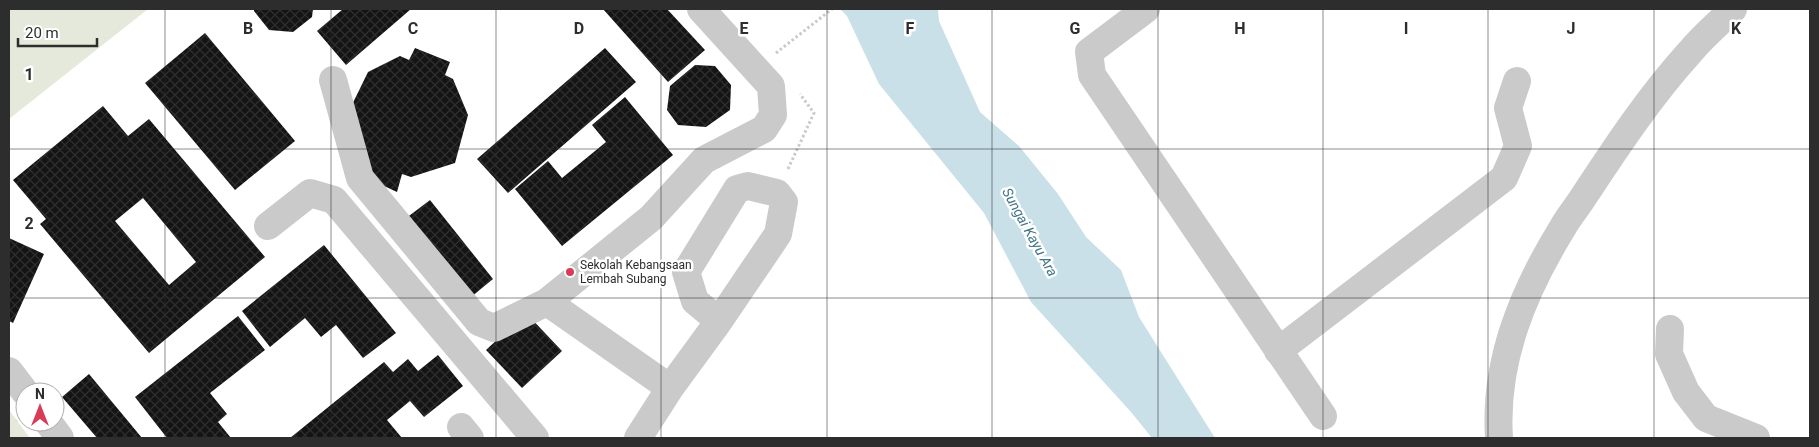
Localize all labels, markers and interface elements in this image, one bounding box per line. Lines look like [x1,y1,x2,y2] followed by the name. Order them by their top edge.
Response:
[18,15,96,47] scale bar
[243,19,253,38] text: B
[408,19,418,38] text: C
[574,19,584,38] text: D
[740,19,749,38] text: E
[906,19,915,38] text: F
[1070,19,1081,38] text: G
[1234,19,1246,38] text: H
[1404,19,1408,38] text: I
[1567,19,1575,38] text: J
[1731,19,1742,38] text: K
[25,24,59,42] text: 20 m
[24,65,34,84] text: 1
[999,185,1061,279] water label: Sungai Kayu Ara
[24,214,34,233] text: 2
[580,258,692,286] place label: Sekolah Kebangsaan Lembah Subang
[564,266,576,278] marker: Sekolah Kebangsaan Lembah Subang
[15,382,65,432] north arrow
[35,386,45,402] text: N

